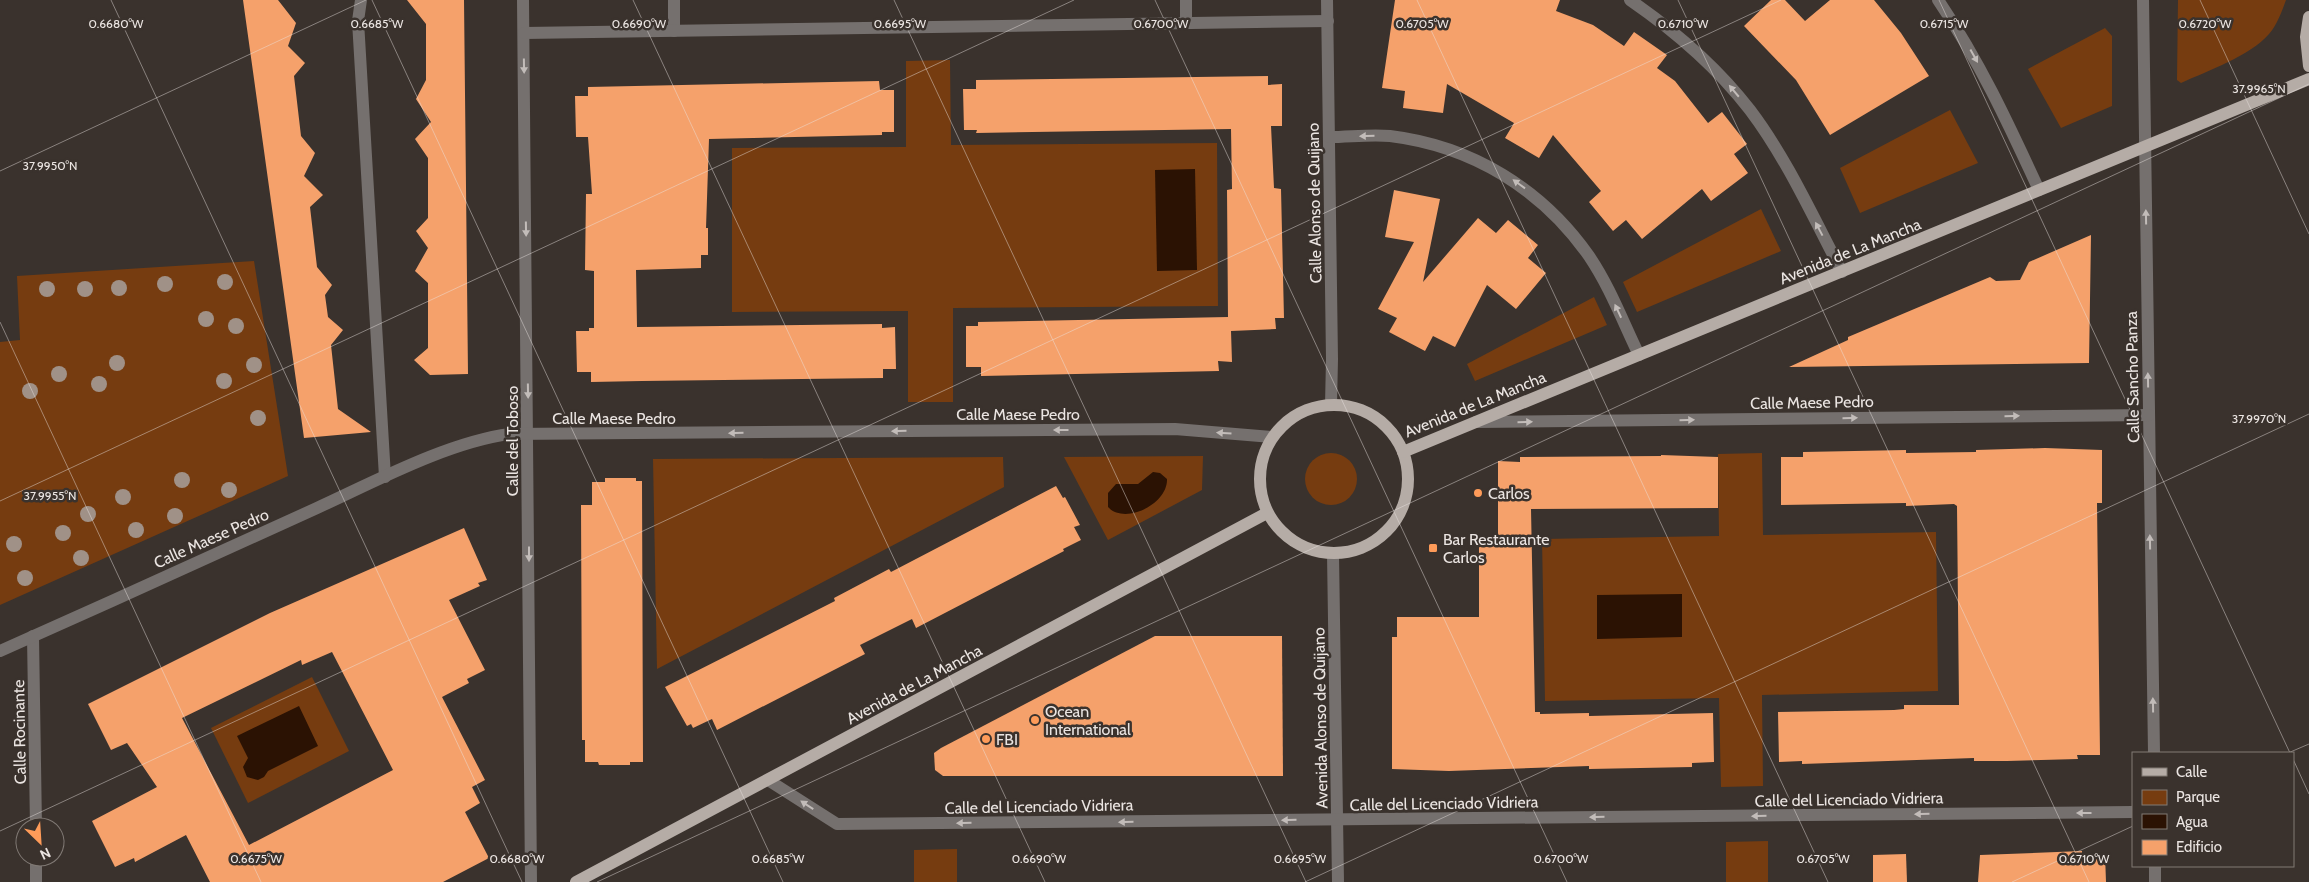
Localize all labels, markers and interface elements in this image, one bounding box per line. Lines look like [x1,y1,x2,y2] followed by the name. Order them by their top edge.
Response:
[89,16,144,31] text: 0.6680°W
[351,16,404,31] text: 0.6685°W
[612,16,667,31] text: 0.6690°W
[874,16,927,31] text: 0.6695°W
[1134,16,1189,31] text: 0.6700°W
[1395,16,1449,31] text: 0.6705°W
[1658,16,1709,31] text: 0.6710°W
[1920,16,1969,31] text: 0.6715°W
[2179,16,2232,31] text: 0.6720°W
[1969,49,1978,62] one-way arrow
[520,58,528,74] one-way arrow
[2232,81,2286,96] text: 37.9965°N
[1728,85,1739,98] one-way arrow
[1304,122,1325,283] street label: Calle Alonso de Quijano
[1358,132,1374,140] one-way arrow
[23,158,78,173] text: 37.9950°N
[1513,179,1526,190] one-way arrow
[2142,209,2150,225] one-way arrow
[1777,214,1924,289] street label: Avenida de La Mancha
[522,221,530,237] one-way arrow
[1815,221,1823,236] one-way arrow
[1614,304,1622,318] one-way arrow
[2122,311,2143,443] street label: Calle Sancho Panza
[1402,367,1549,442] street label: Avenida de La Mancha
[2144,371,2152,387] one-way arrow
[524,383,532,399] one-way arrow
[503,386,522,496] street label: Calle del Toboso
[1750,392,1874,413] street label: Calle Maese Pedro
[956,405,1080,424] street label: Calle Maese Pedro
[552,409,676,428] street label: Calle Maese Pedro
[2232,411,2286,426] text: 37.9970°N
[2004,412,2020,420] one-way arrow
[1842,414,1858,422] one-way arrow
[1679,416,1695,424] one-way arrow
[1517,417,1533,425] one-way arrow
[1053,426,1069,434] one-way arrow
[891,428,907,436] one-way arrow
[728,429,744,437] one-way arrow
[1215,429,1231,437] one-way arrow
[1488,484,1530,503] place label: Carlos
[1472,487,1484,499] marker: Carlos
[23,488,77,503] text: 37.9955°N
[151,505,272,572] street label: Calle Maese Pedro
[1443,530,1549,567] place label: Bar Restaurante Carlos
[2146,534,2154,550] one-way arrow
[1427,542,1439,554] marker: Bar Restaurante Carlos
[525,546,533,562] one-way arrow
[1309,627,1332,809] street label: Avenida Alonso de Quijano
[843,641,986,728] street label: Avenida de La Mancha
[9,680,30,784] street label: Calle Rocinante
[2149,696,2157,712] one-way arrow
[1045,702,1131,739] place label: Ocean International
[1029,714,1041,726] marker: Ocean International
[996,730,1018,749] place label: FBI
[980,733,992,745] marker: FBI
[2132,752,2294,867] legend
[2176,763,2207,781] text: Calle
[1755,788,1944,811] street label: Calle del Licenciado Vidriera
[2176,788,2220,806] text: Parque
[1350,792,1539,815] street label: Calle del Licenciado Vidriera
[945,795,1134,818] street label: Calle del Licenciado Vidriera
[800,800,814,809] one-way arrow
[2076,809,2092,817] one-way arrow
[1913,810,1929,818] one-way arrow
[1751,812,1767,820] one-way arrow
[1588,813,1604,821] one-way arrow
[2176,813,2208,831] text: Agua
[1281,816,1297,824] one-way arrow
[15,817,65,867] north arrow
[1118,818,1134,826] one-way arrow
[956,819,972,827] one-way arrow
[2176,838,2222,856] text: Edificio
[37,844,54,864] text: N
[230,851,282,866] text: 0.6675°W
[490,851,545,866] text: 0.6680°W
[752,851,805,866] text: 0.6685°W
[1012,851,1067,866] text: 0.6690°W
[1274,851,1327,866] text: 0.6695°W
[1534,851,1589,866] text: 0.6700°W
[1796,851,1850,866] text: 0.6705°W
[2059,851,2110,866] text: 0.6710°W

